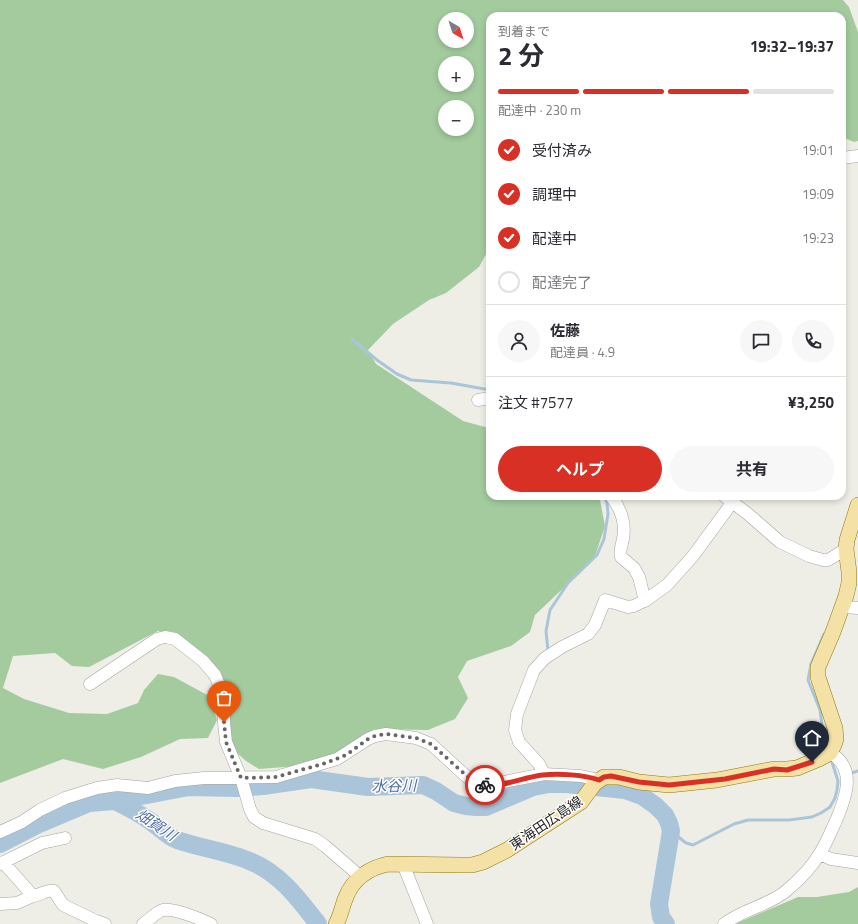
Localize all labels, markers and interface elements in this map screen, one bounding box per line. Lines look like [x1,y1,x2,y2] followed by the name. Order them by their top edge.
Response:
[438,12,474,48] north arrow
[438,12,474,136] map controls
[498,21,550,41] text: 到着まで
[750,35,834,58] text: 19:32–19:37
[498,36,544,75] text: 2 分
[438,56,474,92] button: +
[438,100,474,136] button: −
[498,100,581,120] text: 配達中 · 230 m
[498,139,520,161] icon: check
[532,139,592,162] text: 受付済み
[802,140,834,160] text: 19:01
[498,183,520,205] icon: check
[532,183,577,206] text: 調理中
[802,184,834,204] text: 19:09
[498,227,520,249] icon: check
[532,227,577,250] text: 配達中
[802,228,834,248] text: 19:23
[532,271,592,294] text: 配達完了
[550,319,580,342] text: 佐藤
[498,320,540,362] button: person
[740,320,782,362] button: chat
[792,320,834,362] button: phone
[550,342,615,362] text: 配達員 · 4.9
[498,391,573,414] text: 注文 #7577
[788,391,834,414] text: ¥3,250
[498,446,662,492] button: ヘルプ
[670,446,834,492] button: 共有
[207,681,241,722] pin
[213,687,235,709] icon: bag
[795,721,829,762] pin
[801,727,823,749] icon: home
[465,765,505,805] courier
[371,774,419,797] water label: 水谷川
[474,774,496,796] icon: bike
[505,790,586,855] street label: 東海田広島線
[131,803,183,848] water label: 畑賀川

